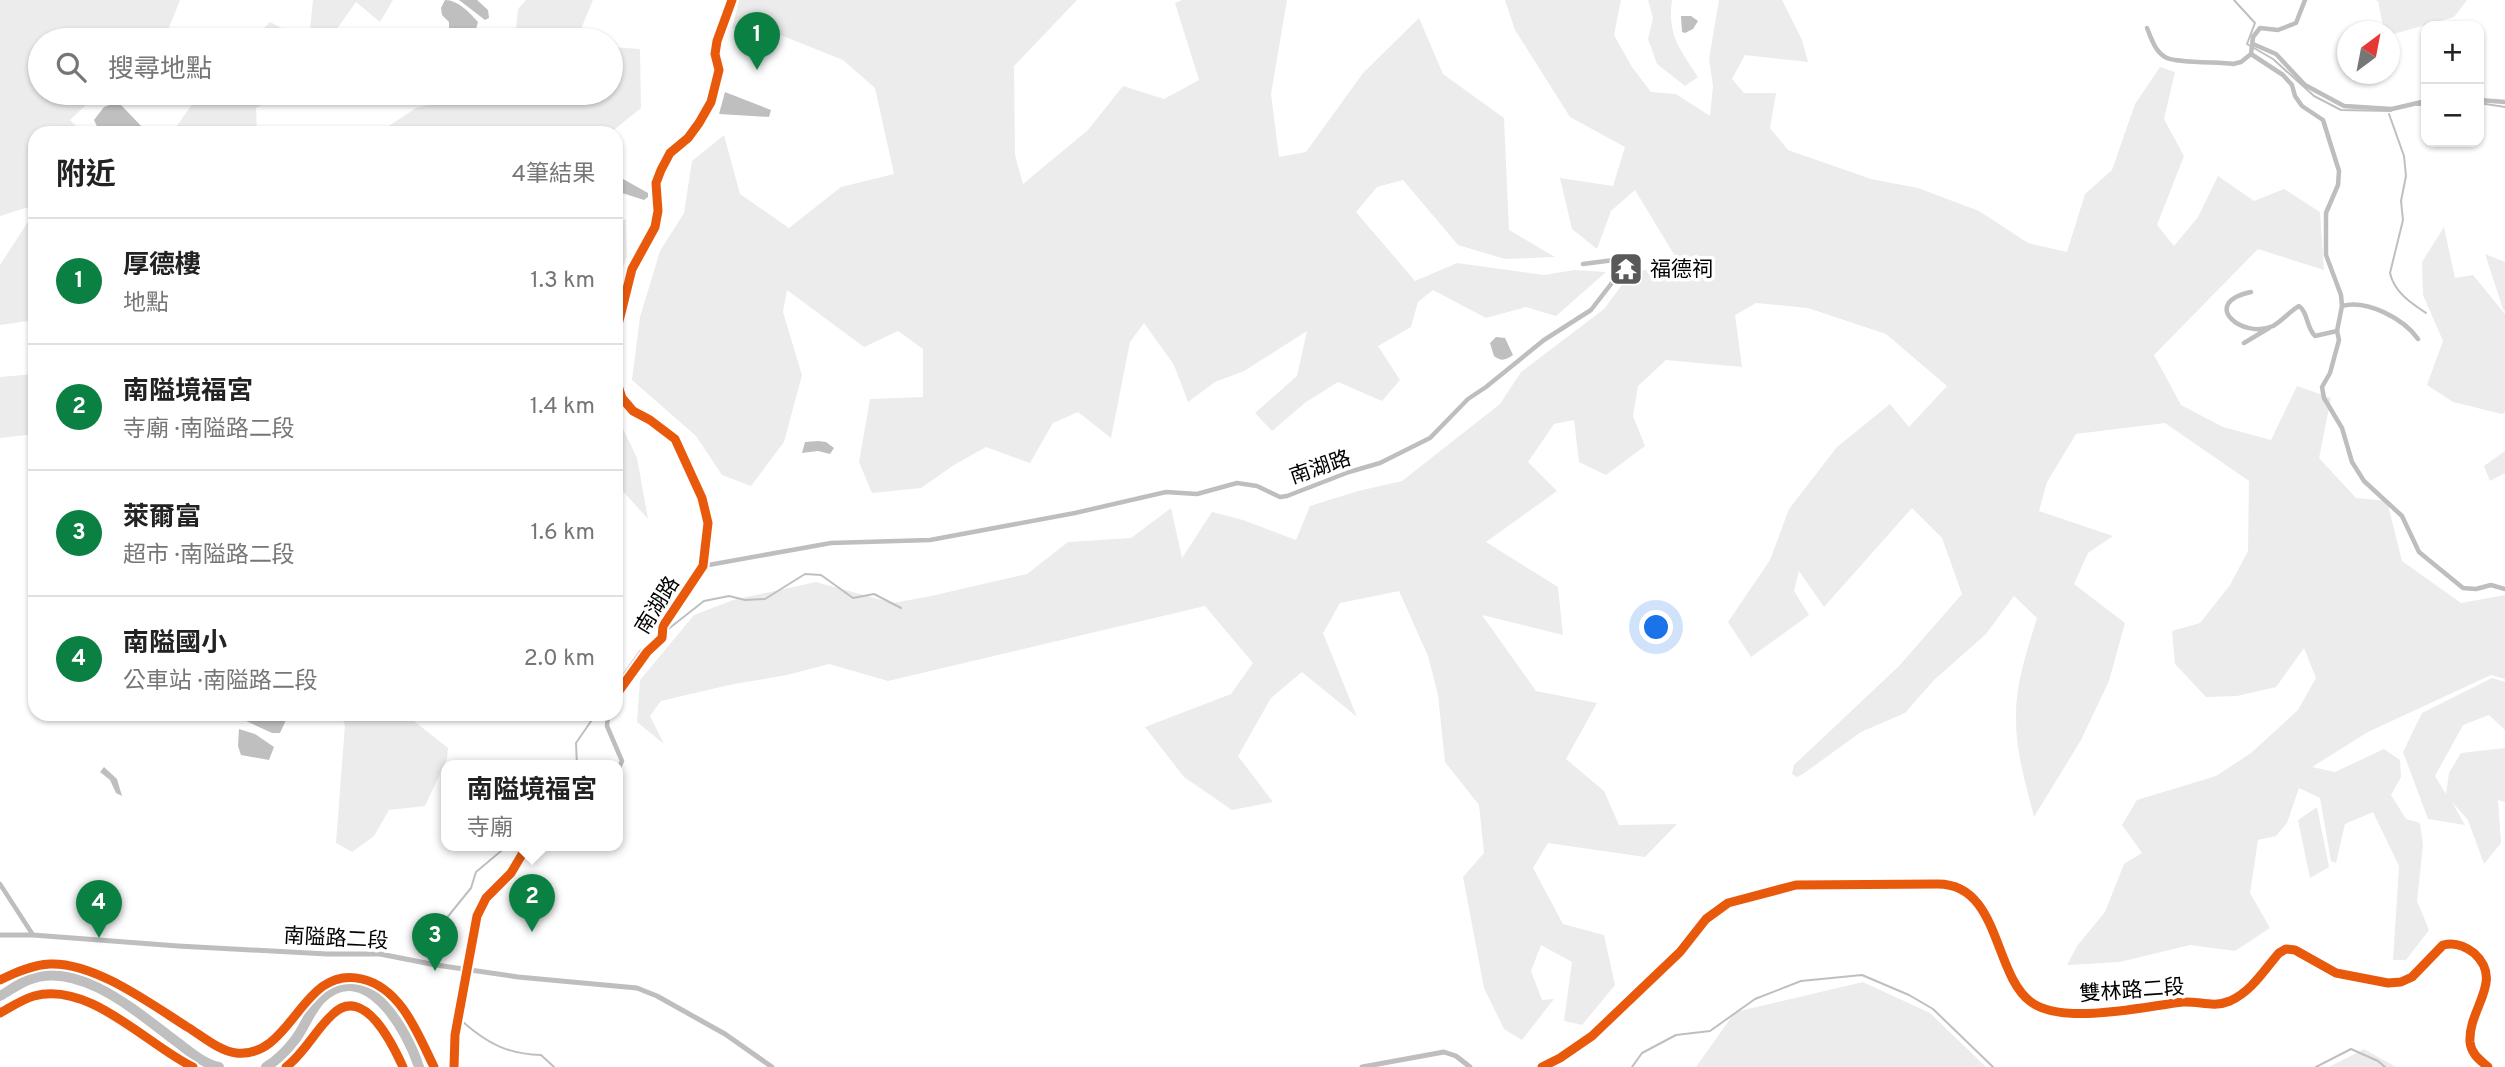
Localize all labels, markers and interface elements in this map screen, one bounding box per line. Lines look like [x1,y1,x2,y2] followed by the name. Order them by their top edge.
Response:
[734,12,780,70] pin: 1
[2337,21,2400,84] north arrow
[2421,21,2484,147] map controls
[2421,21,2484,84] button: +
[28,28,623,105] search box
[52,48,90,86] icon: search
[108,54,212,87] text: 搜尋地點
[2421,84,2484,147] button: −
[56,158,116,195] text: 附近
[512,161,595,190] text: 4筆結果
[123,250,201,283] text: 厚德樓
[1607,250,1645,288] temple icon: 福德祠
[1650,257,1713,284] place label: 福德祠
[74,267,84,296] text: 1
[530,267,595,296] text: 1.3 km
[123,290,169,319] text: 地點
[123,376,253,409] text: 南隘境福宮
[72,393,86,422] text: 2
[530,393,595,422] text: 1.4 km
[123,416,295,445] text: 寺廟 · 南隘路二段
[1286,445,1355,491] street label: 南湖路
[123,502,201,535] text: 萊爾富
[72,519,86,548] text: 3
[530,519,595,548] text: 1.6 km
[123,542,295,571] text: 超市 · 南隘路二段
[630,572,686,640] street label: 南湖路
[1639,610,1673,644] your location
[123,628,227,661] text: 南隘國小
[72,645,86,674] text: 4
[524,645,595,674] text: 2.0 km
[123,668,318,697] text: 公車站 · 南隘路二段
[441,760,623,851] popup
[467,775,597,808] text: 南隘境福宮
[467,815,513,844] text: 寺廟
[509,874,555,932] pin: 2
[76,880,122,938] pin: 4
[412,913,458,971] pin: 3
[283,923,389,956] street label: 南隘路二段
[2079,974,2185,1009] street label: 雙林路二段

